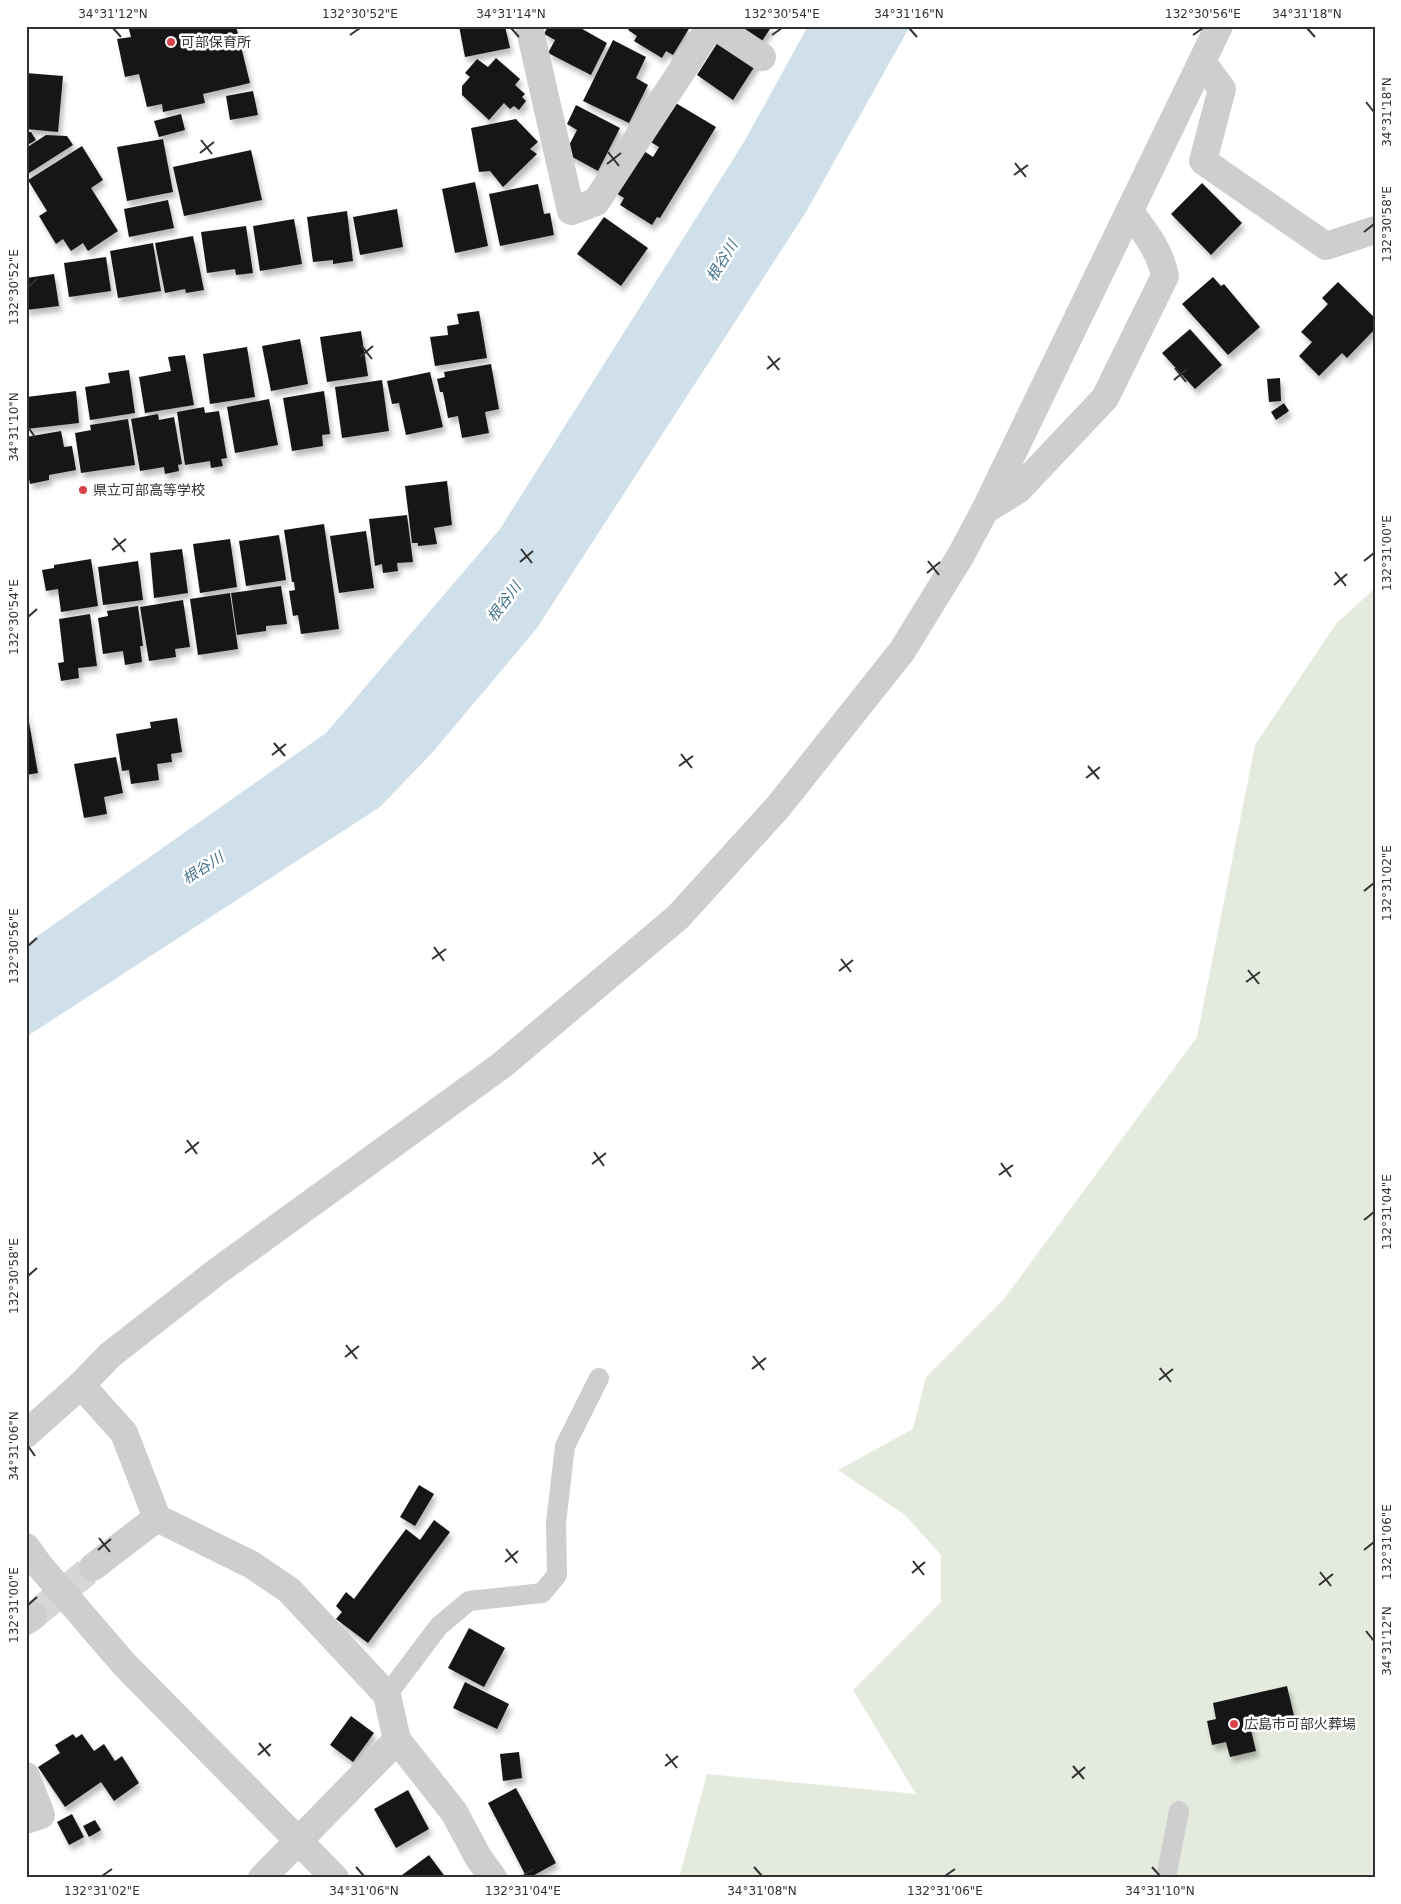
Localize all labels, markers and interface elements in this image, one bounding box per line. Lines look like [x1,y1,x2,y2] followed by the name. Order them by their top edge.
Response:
[78,7,148,21] text: 34°31'12"N
[322,7,398,21] text: 132°30'52"E
[476,7,546,21] text: 34°31'14"N
[744,7,820,21] text: 132°30'54"E
[874,7,944,21] text: 34°31'16"N
[1165,7,1241,21] text: 132°30'56"E
[1272,7,1342,21] text: 34°31'18"N
[181,34,251,50] place label: 可部保育所
[165,36,177,48] marker: 可部保育所
[1380,77,1394,147] text: 34°31'18"N
[1380,186,1394,262] text: 132°30'58"E
[703,235,742,285] water label: 根谷川
[7,249,21,325] text: 132°30'52"E
[7,392,21,462] text: 34°31'10"N
[93,482,205,498] place label: 県立可部高等学校
[77,484,89,496] marker: 県立可部高等学校
[1380,515,1394,591] text: 132°31'00"E
[483,577,526,625] water label: 根谷川
[7,579,21,655] text: 132°30'54"E
[1380,845,1394,921] text: 132°31'02"E
[179,847,228,888] water label: 根谷川
[7,908,21,984] text: 132°30'56"E
[1380,1174,1394,1250] text: 132°31'04"E
[7,1238,21,1314] text: 132°30'58"E
[7,1411,21,1481] text: 34°31'06"N
[1380,1504,1394,1580] text: 132°31'06"E
[7,1567,21,1643] text: 132°31'00"E
[1380,1606,1394,1676] text: 34°31'12"N
[1244,1716,1356,1732] place label: 広島市可部火葬場
[1228,1718,1240,1730] marker: 広島市可部火葬場
[64,1884,140,1898] text: 132°31'02"E
[329,1884,399,1898] text: 34°31'06"N
[485,1884,561,1898] text: 132°31'04"E
[727,1884,797,1898] text: 34°31'08"N
[907,1884,983,1898] text: 132°31'06"E
[1125,1884,1195,1898] text: 34°31'10"N

